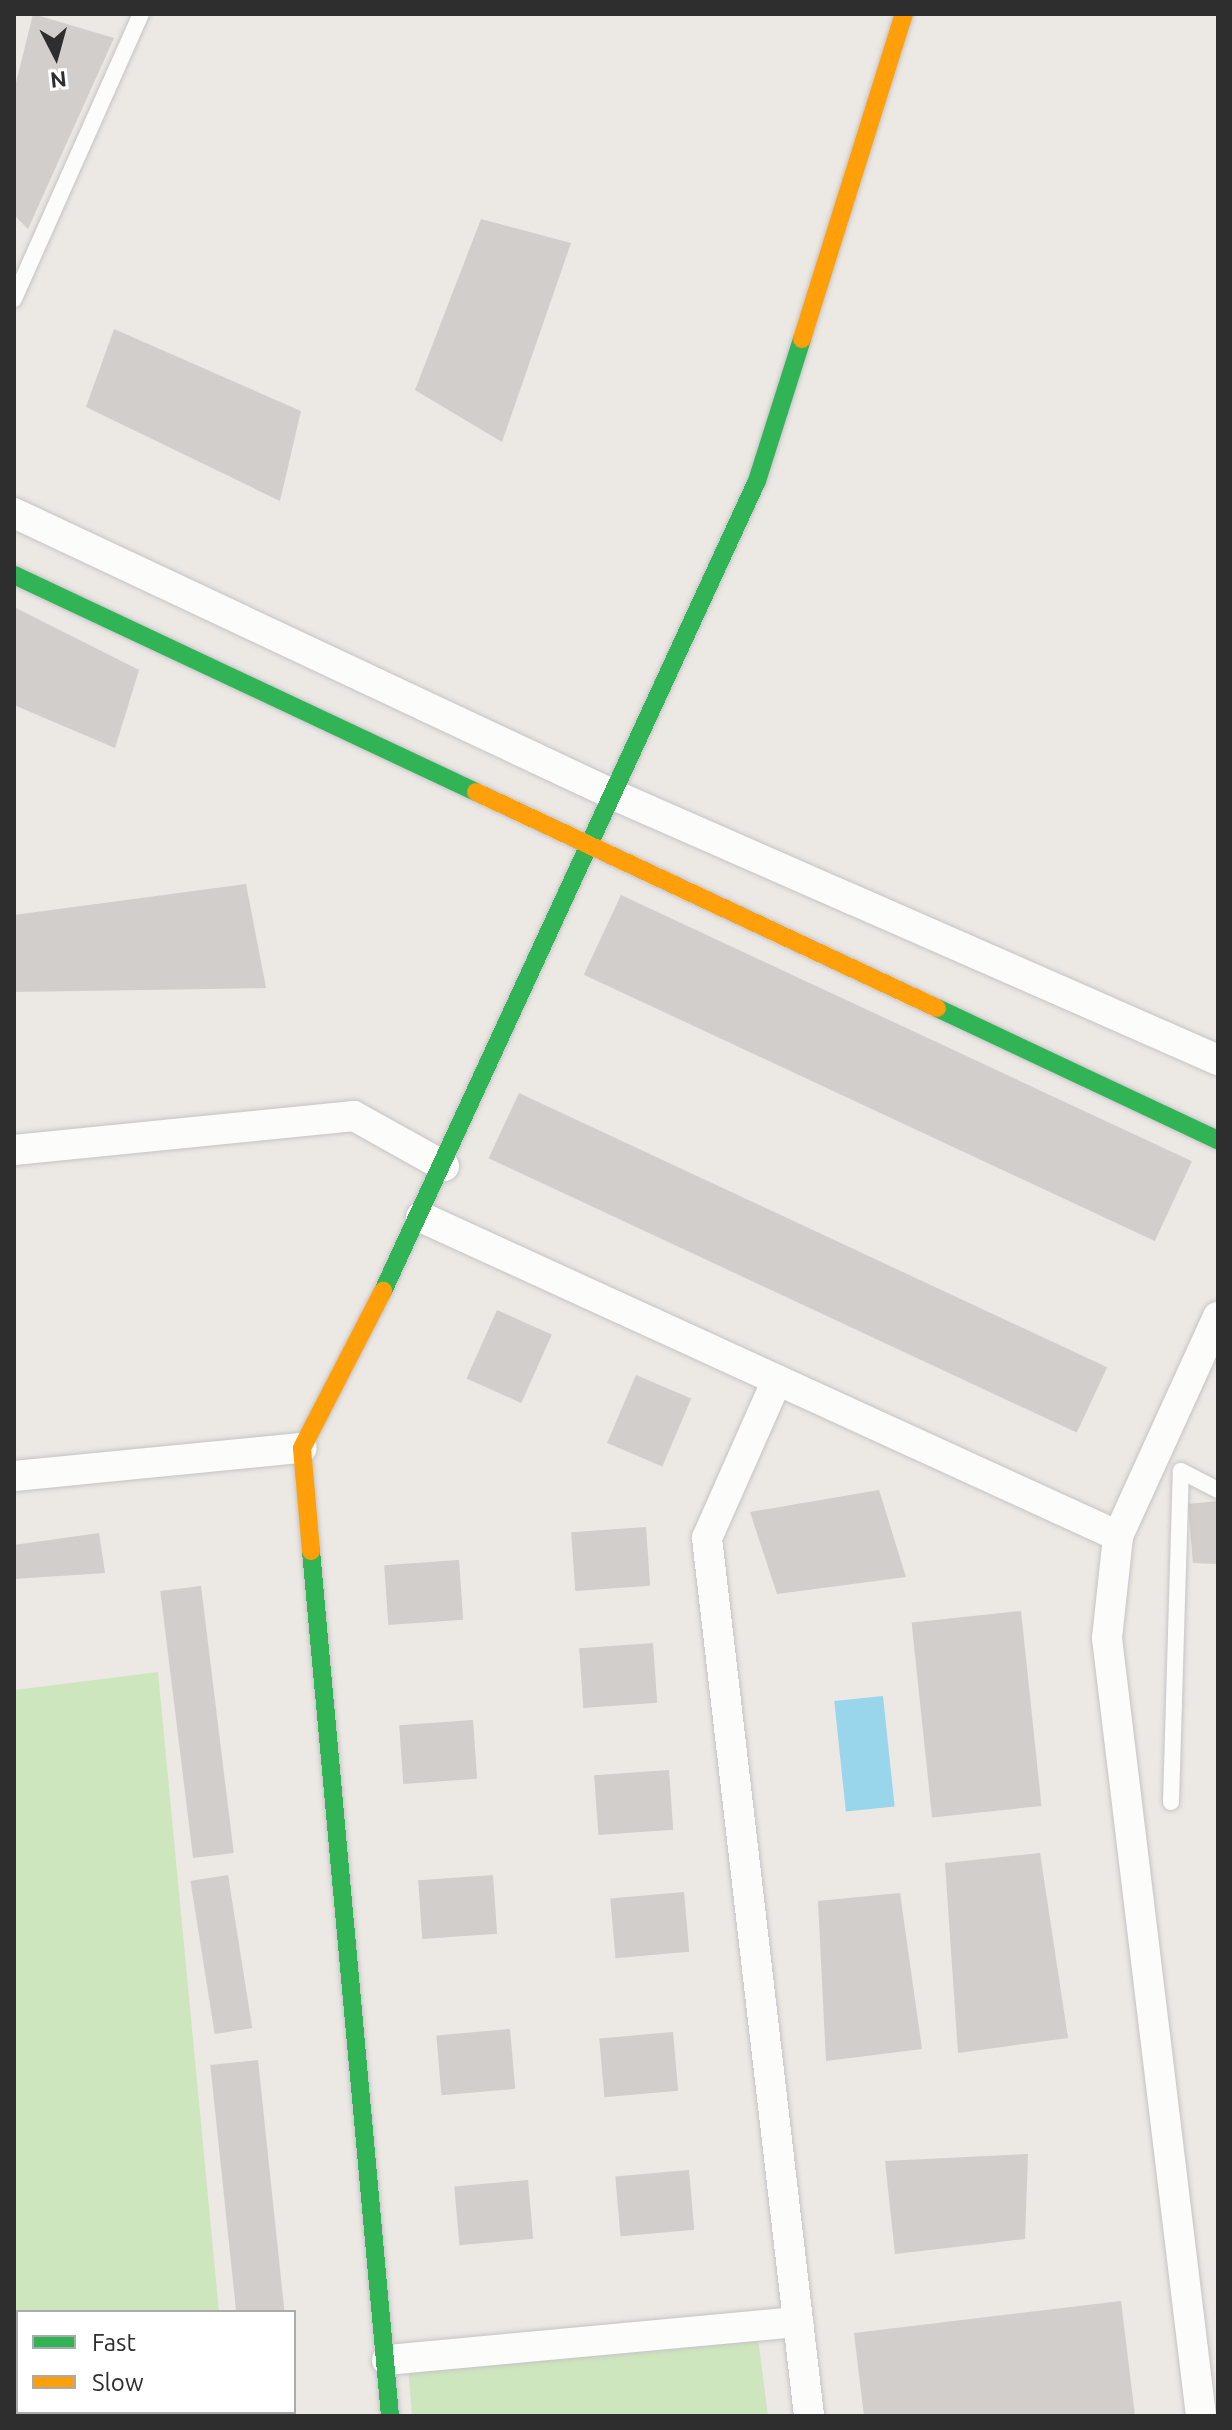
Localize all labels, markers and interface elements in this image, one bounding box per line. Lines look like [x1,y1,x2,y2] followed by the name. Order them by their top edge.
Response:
[16,16,96,96] north arrow
[49,67,68,94] text: N
[16,2310,296,2414] legend
[92,2329,136,2356] text: Fast
[92,2369,144,2396] text: Slow

